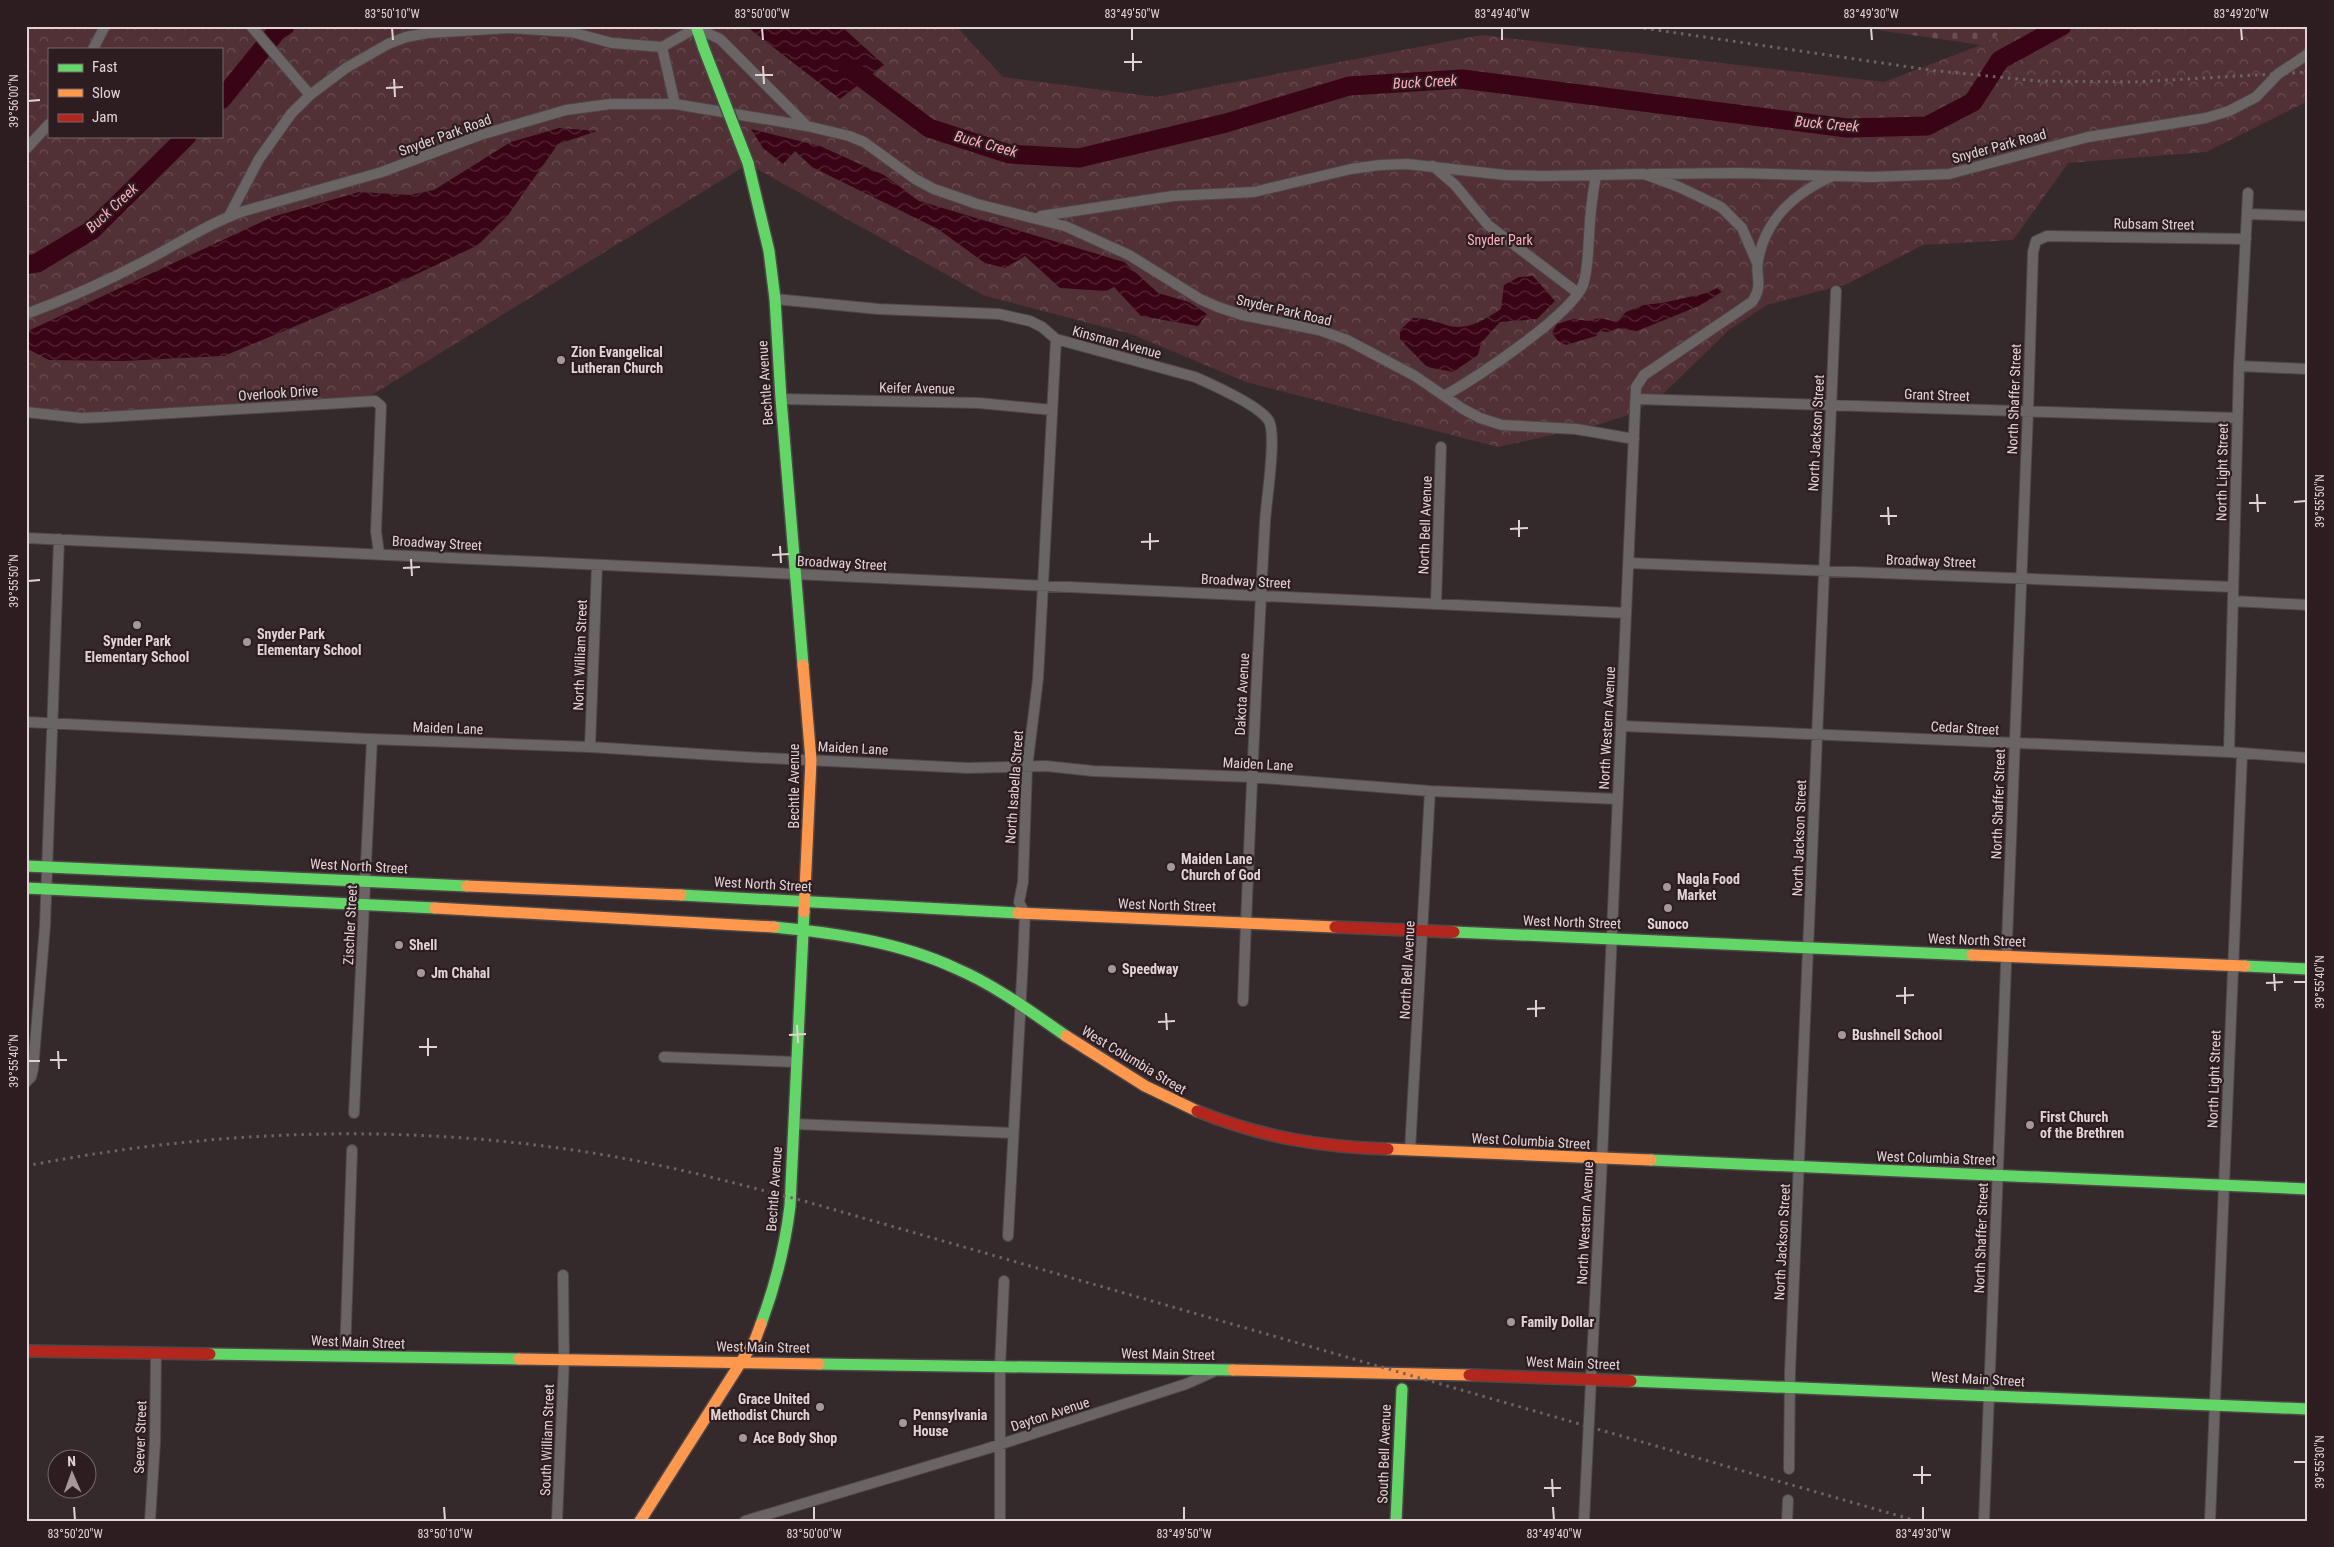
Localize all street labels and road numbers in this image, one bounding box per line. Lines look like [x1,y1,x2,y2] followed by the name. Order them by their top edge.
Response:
[397,111,493,159] street label: Snyder Park Road
[1950,126,2048,166] street label: Snyder Park Road
[2113,215,2195,233] street label: Rubsam Street
[1235,291,1333,329] street label: Snyder Park Road
[1071,322,1164,362] street label: Kinsman Avenue
[754,340,776,426] street label: Bechtle Avenue
[2004,343,2024,455] street label: North Shaffer Street
[1805,374,1827,492] street label: North Jackson Street
[879,379,955,397] street label: Keifer Avenue
[238,382,319,404] street label: Overlook Drive
[1904,386,1970,404] street label: Grant Street
[2213,423,2231,521] street label: North Light Street
[1415,475,1435,575] street label: North Bell Avenue
[392,533,482,553] street label: Broadway Street
[1886,551,1976,571] street label: Broadway Street
[797,553,887,573] street label: Broadway Street
[1201,571,1291,591] street label: Broadway Street
[570,599,590,711] street label: North William Street
[1232,652,1252,736] street label: Dakota Avenue
[1596,666,1618,790] street label: North Western Avenue
[1930,718,2000,738] street label: Cedar Street
[412,719,484,737] street label: Maiden Lane
[1002,730,1026,844] street label: North Isabella Street
[817,738,889,758] street label: Maiden Lane
[786,743,802,828] street label: Bechtle Avenue
[1988,748,2008,860] street label: North Shaffer Street
[1222,754,1294,774] street label: Maiden Lane
[1789,779,1809,897] street label: North Jackson Street
[310,855,408,877] street label: West North Street
[714,873,812,895] street label: West North Street
[340,885,360,965] street label: Zischler Street
[1118,895,1216,915] street label: West North Street
[1523,912,1621,932] street label: West North Street
[1396,920,1418,1020] street label: North Bell Avenue
[1928,930,2026,950] street label: West North Street
[1079,1022,1189,1098] street label: West Columbia Street
[2204,1030,2224,1128] street label: North Light Street
[1471,1130,1591,1152] street label: West Columbia Street
[763,1146,785,1232] street label: Bechtle Avenue
[1876,1148,1996,1168] street label: West Columbia Street
[1574,1161,1596,1285] street label: North Western Avenue
[1971,1182,1991,1294] street label: North Shaffer Street
[1771,1183,1793,1301] street label: North Jackson Street
[311,1332,405,1352] street label: West Main Street
[716,1338,810,1356] street label: West Main Street
[1121,1345,1215,1363] street label: West Main Street
[1526,1353,1620,1373] street label: West Main Street
[1931,1369,2025,1389] street label: West Main Street
[537,1384,557,1496] street label: South William Street
[1009,1394,1092,1434] street label: Dayton Avenue
[131,1400,149,1474] street label: Seever Street
[1374,1404,1394,1504] street label: South Bell Avenue

